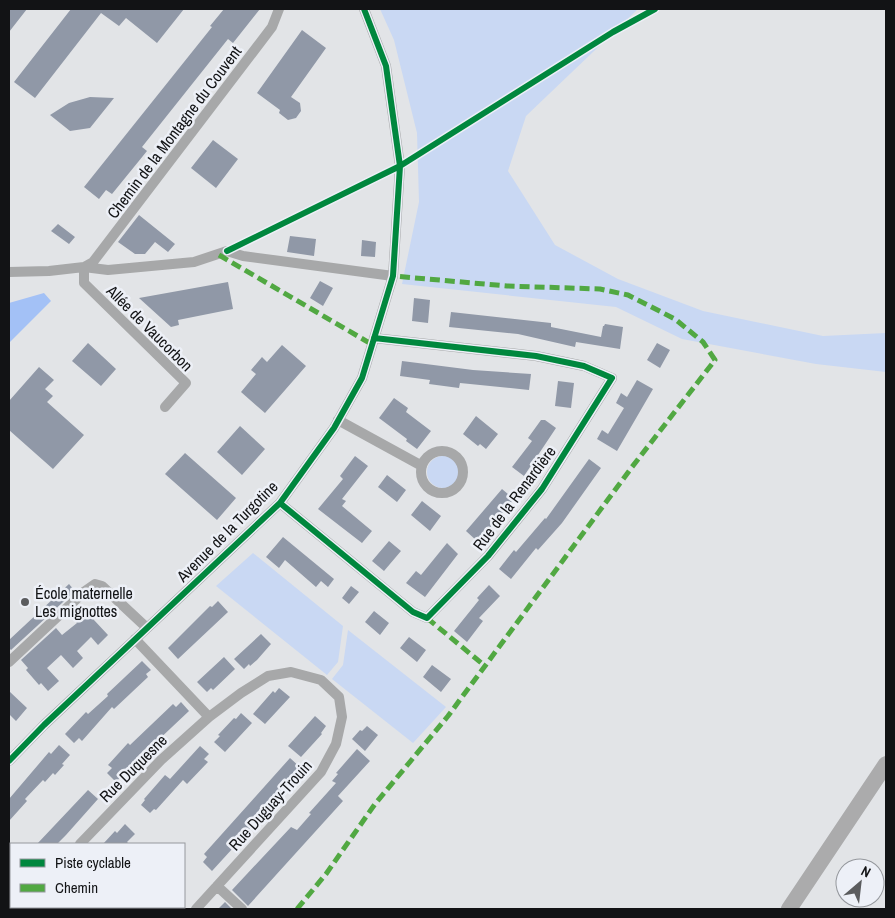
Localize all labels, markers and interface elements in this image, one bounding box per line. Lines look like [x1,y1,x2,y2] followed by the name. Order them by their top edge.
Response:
[102,41,246,223] street label: Chemin de la Montagne du Couvent
[101,279,198,376] street label: Allée de Vaucorbon
[467,441,561,555] street label: Rue de la Renardière
[171,476,282,587] street label: Avenue de la Turgotine
[35,582,133,622] place label: École maternelle Les mignottes
[19,596,31,608] marker: École maternelle Les mignottes
[94,729,172,807] street label: Rue Duquesne
[223,755,317,855] street label: Rue Duguay-Trouin
[10,843,185,908] legend
[55,852,131,873] text: Piste cyclable
[835,858,885,908] north arrow
[858,862,874,881] text: N
[55,877,98,898] text: Chemin

